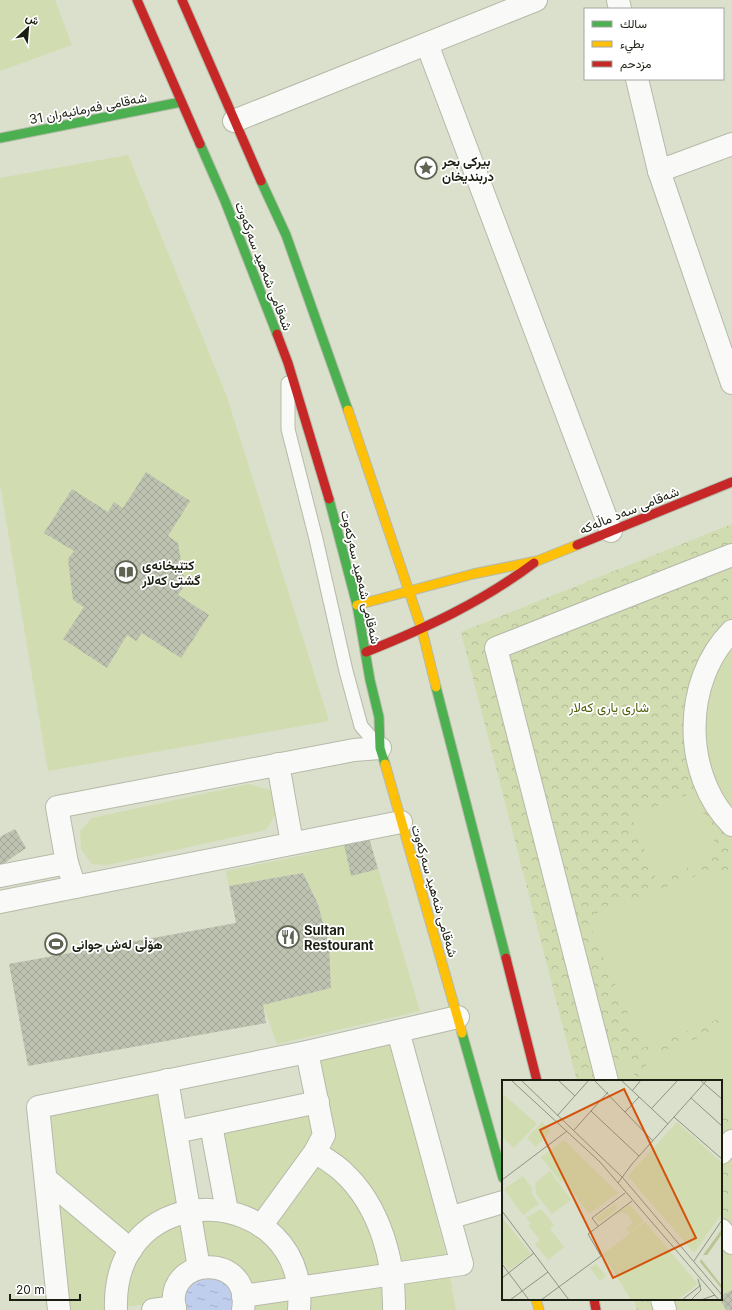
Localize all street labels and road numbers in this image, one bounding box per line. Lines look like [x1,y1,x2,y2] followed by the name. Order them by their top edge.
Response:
[28,89,148,128] street label: شەقامی فەرمانبەران 31
[231,199,296,333] street label: شەقامی شەهید سەرکەوت
[577,483,681,538] street label: شەقامی سەد ماڵەکە
[337,509,384,646] street label: شەقامی شەهید سەرکەوت
[407,823,462,959] street label: شەقامی شەهید سەرکەوت

